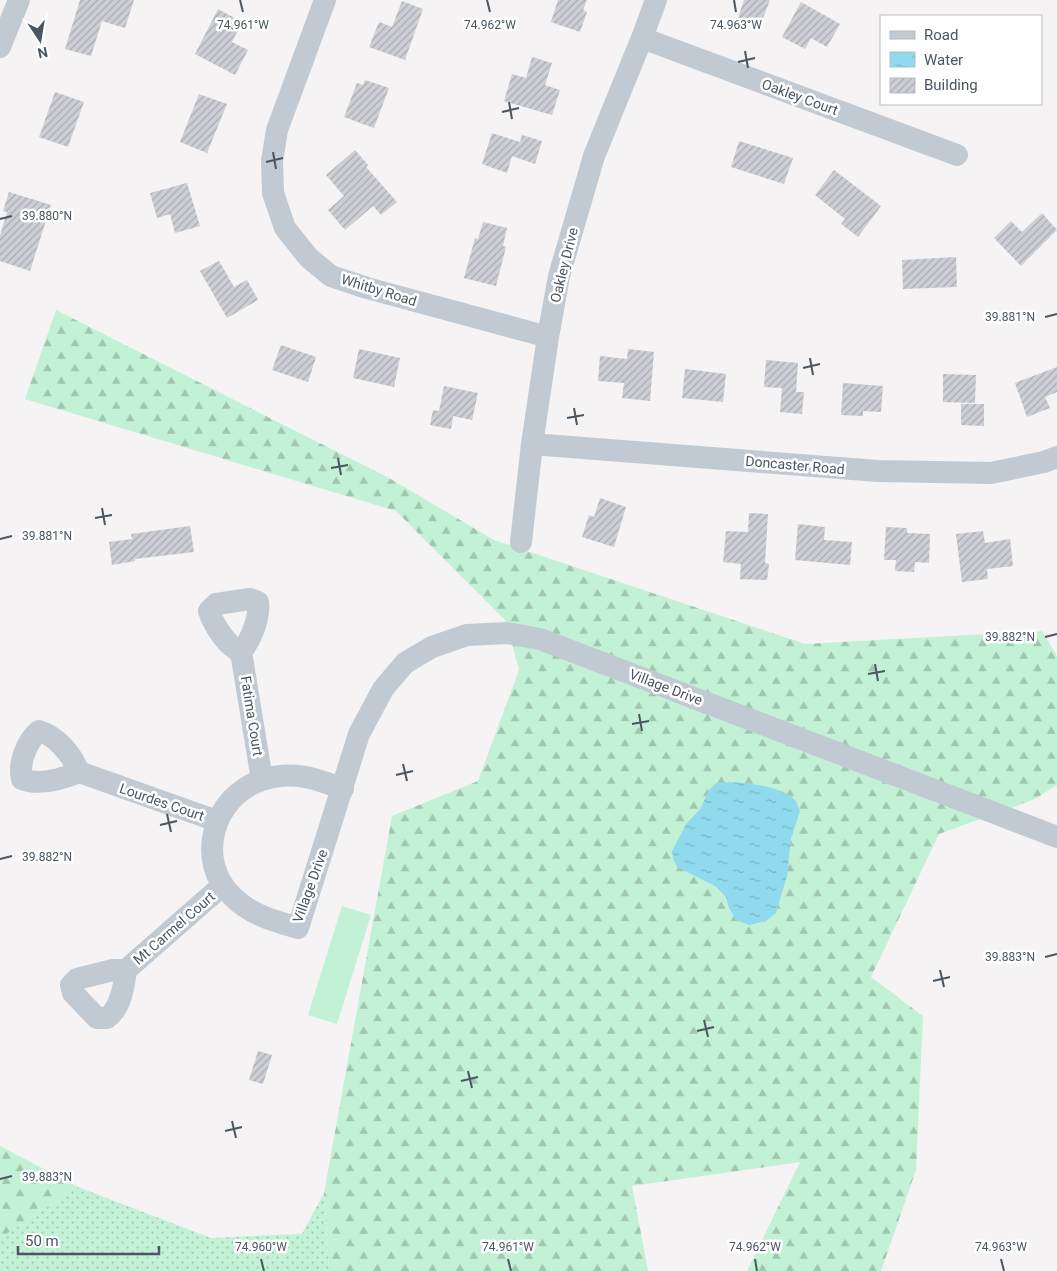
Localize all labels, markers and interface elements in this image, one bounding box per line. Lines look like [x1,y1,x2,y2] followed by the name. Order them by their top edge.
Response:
[15,15,65,65] north arrow
[880,15,1042,105] legend
[217,18,269,32] text: 74.961°W
[464,18,516,32] text: 74.962°W
[710,18,762,32] text: 74.963°W
[924,26,958,44] text: Road
[36,44,49,62] text: N
[924,51,963,69] text: Water
[760,76,841,118] street label: Oakley Court
[924,76,978,94] text: Building
[22,209,72,223] text: 39.880°N
[547,226,581,304] street label: Oakley Drive
[339,271,419,309] street label: Whitby Road
[985,310,1035,324] text: 39.881°N
[745,453,845,477] street label: Doncaster Road
[22,529,72,543] text: 39.881°N
[985,630,1035,644] text: 39.882°N
[627,666,705,708] street label: Village Drive
[238,675,266,758] street label: Fatima Court
[118,780,207,824] street label: Lourdes Court
[289,847,331,925] street label: Village Drive
[22,850,72,864] text: 39.882°N
[130,888,218,968] street label: Mt Carmel Court
[985,950,1035,964] text: 39.883°N
[22,1170,72,1184] text: 39.883°N
[18,1224,159,1256] scale bar
[25,1232,59,1250] text: 50 m
[235,1240,287,1254] text: 74.960°W
[482,1240,534,1254] text: 74.961°W
[729,1240,781,1254] text: 74.962°W
[975,1240,1027,1254] text: 74.963°W

